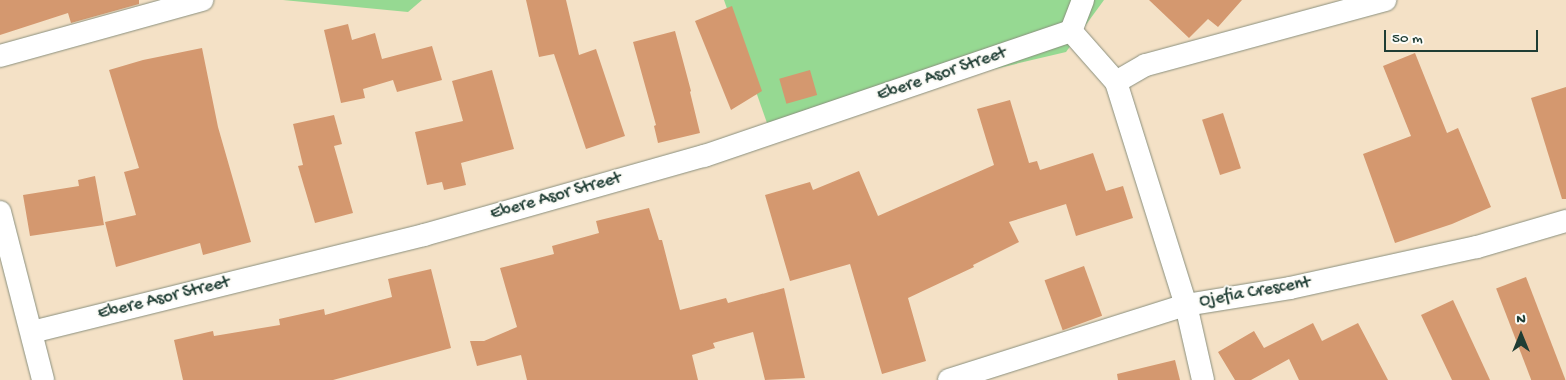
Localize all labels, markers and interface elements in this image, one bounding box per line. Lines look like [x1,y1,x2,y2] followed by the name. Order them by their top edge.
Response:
[1386,20,1540,52] scale bar
[1392,30,1423,48] text: 50 m
[875,43,1009,107] street label: Ebere Asor Street
[488,168,624,226] street label: Ebere Asor Street
[96,272,232,326] street label: Ebere Asor Street
[1198,273,1312,313] street label: Ojefia Crescent
[1496,310,1546,360] north arrow
[1516,311,1526,328] text: N

